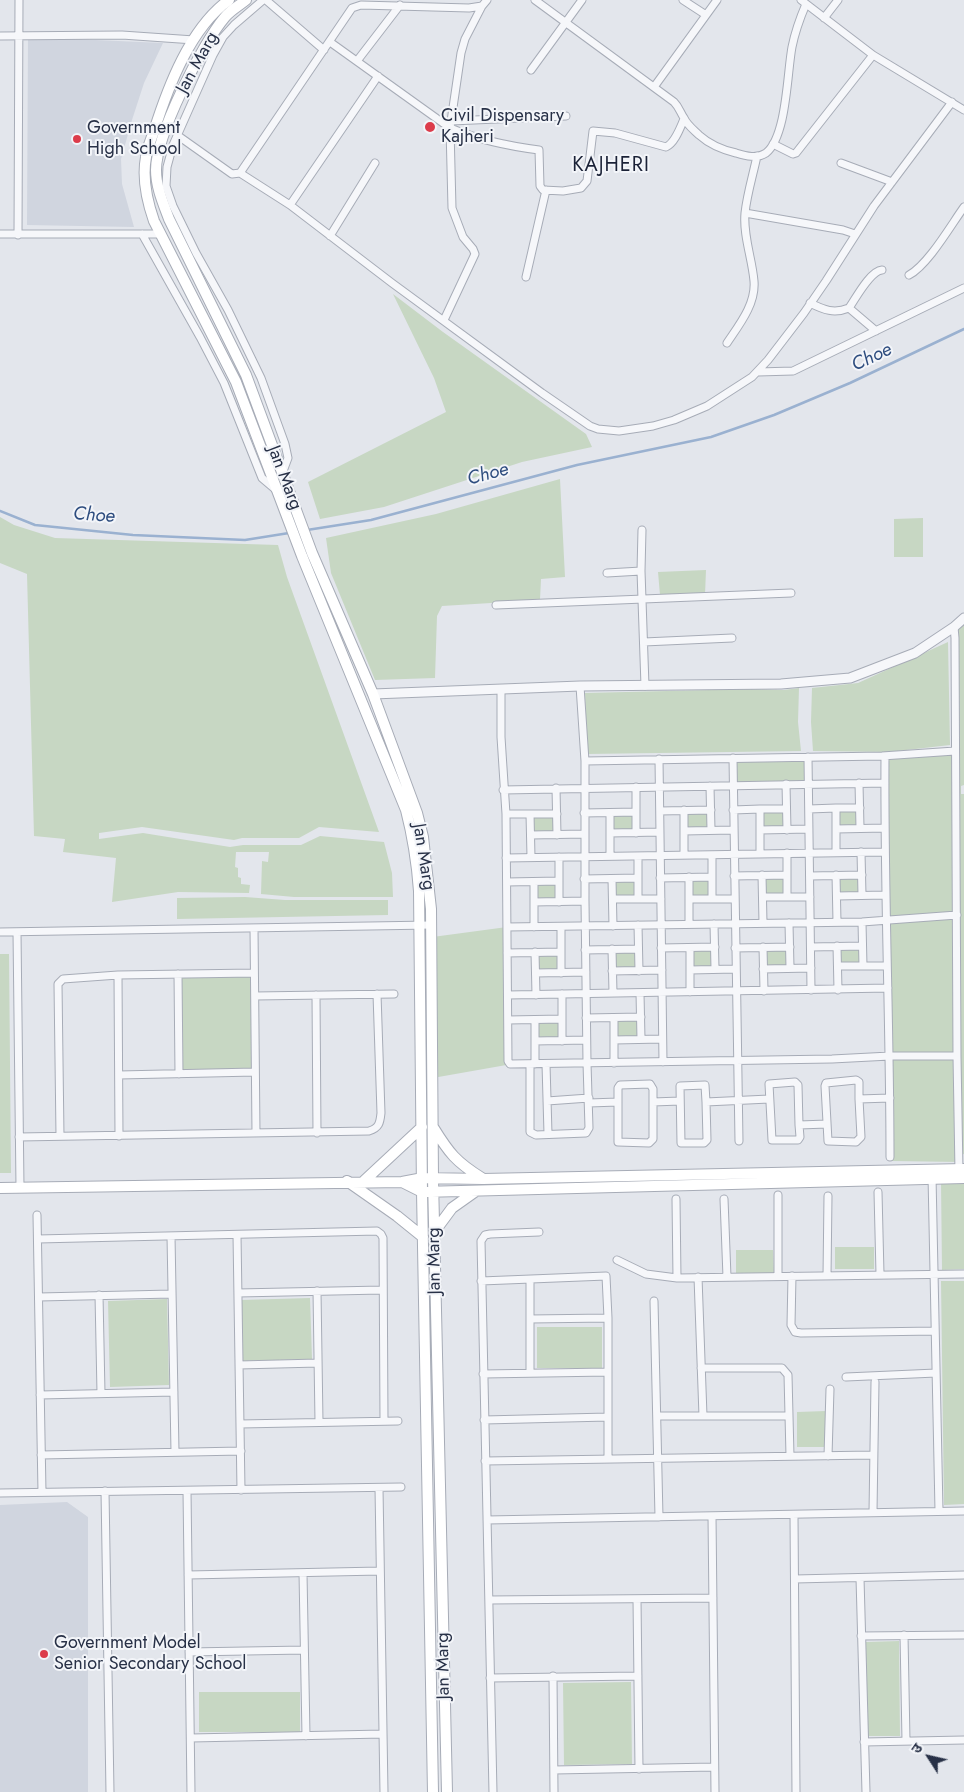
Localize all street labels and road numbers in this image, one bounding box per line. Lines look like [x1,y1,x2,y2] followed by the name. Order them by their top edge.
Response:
[172,28,224,98] street label: Jan Marg
[262,443,306,513] street label: Jan Marg
[407,822,439,892] street label: Jan Marg
[424,1227,446,1295] street label: Jan Marg
[433,1632,455,1700] street label: Jan Marg

